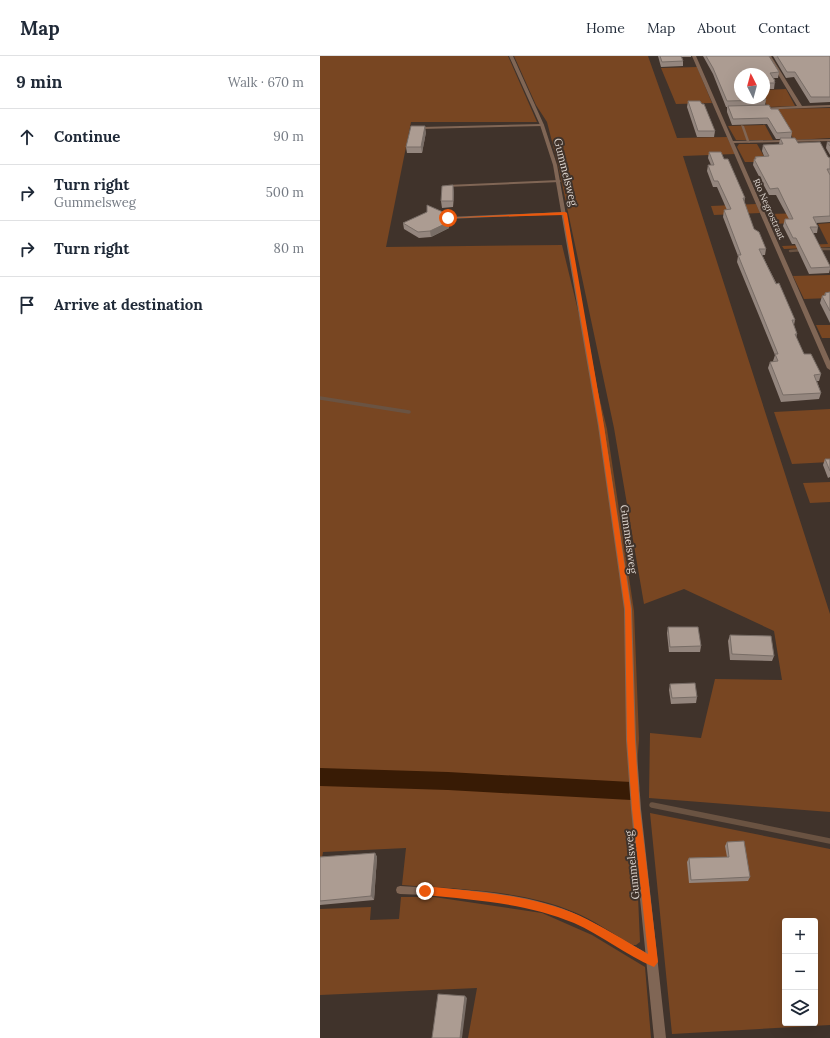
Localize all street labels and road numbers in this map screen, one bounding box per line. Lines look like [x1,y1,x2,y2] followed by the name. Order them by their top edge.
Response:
[551,137,581,208] street label: Gummelsweg
[751,177,788,242] street label: Rio Negrostraat
[617,504,641,575] street label: Gummelsweg
[621,829,643,900] street label: Gummelsweg

